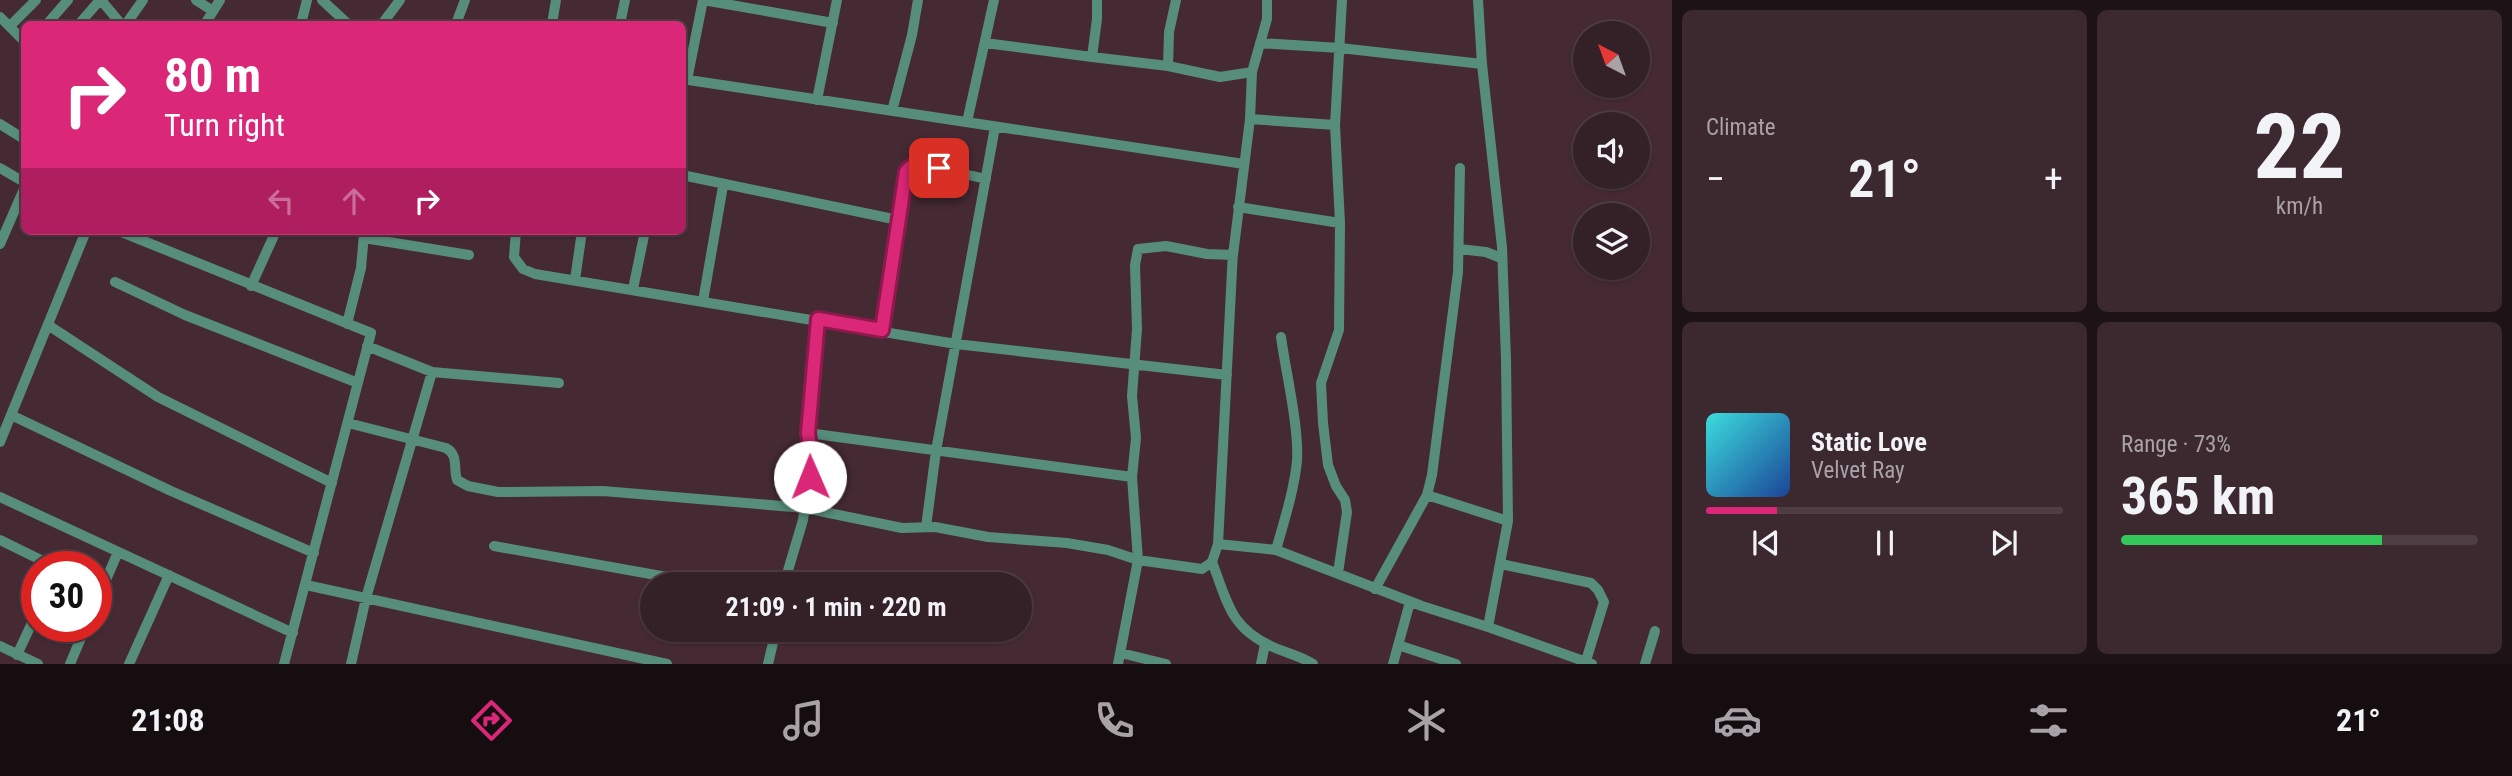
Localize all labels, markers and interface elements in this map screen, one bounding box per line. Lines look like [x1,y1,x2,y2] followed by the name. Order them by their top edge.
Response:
[1573,21,1650,98] north arrow
[1573,21,1650,280] map controls
[164,47,261,104] text: 80 m
[49,49,140,140] icon: right
[2254,94,2345,200] text: 22
[164,106,285,144] text: Turn right
[1573,112,1650,189] button: sound
[1706,114,1776,141] text: Climate
[909,138,969,198] pin
[920,149,958,187] icon: arrive
[1848,149,1921,210] text: 21°
[1706,157,1725,201] text: −
[2044,157,2063,201] text: +
[262,182,300,220] icon: left
[335,182,373,220] icon: ahead
[408,182,446,220] icon: right
[2276,193,2323,220] text: km/h
[1573,203,1650,280] button: layers
[1811,427,1927,457] text: Static Love
[2121,431,2231,458] text: Range · 73%
[773,440,847,514] position arrow
[1811,457,1905,484] text: Velvet Ray
[2121,466,2275,527] text: 365 km
[1747,524,1785,562] icon: previous
[1866,524,1904,562] icon: pause
[1985,524,2023,562] icon: next
[21,551,112,642] speed limit sign: 30
[726,592,946,622] text: 21:09 · 1 min · 220 m
[467,696,516,745] icon: directions
[779,696,828,745] icon: music
[1090,696,1139,745] icon: phone
[1402,696,1451,745] icon: climate
[1713,696,1762,745] icon: car
[2024,696,2073,745] icon: filters
[131,701,205,739] text: 21:08
[2336,701,2381,739] text: 21°

